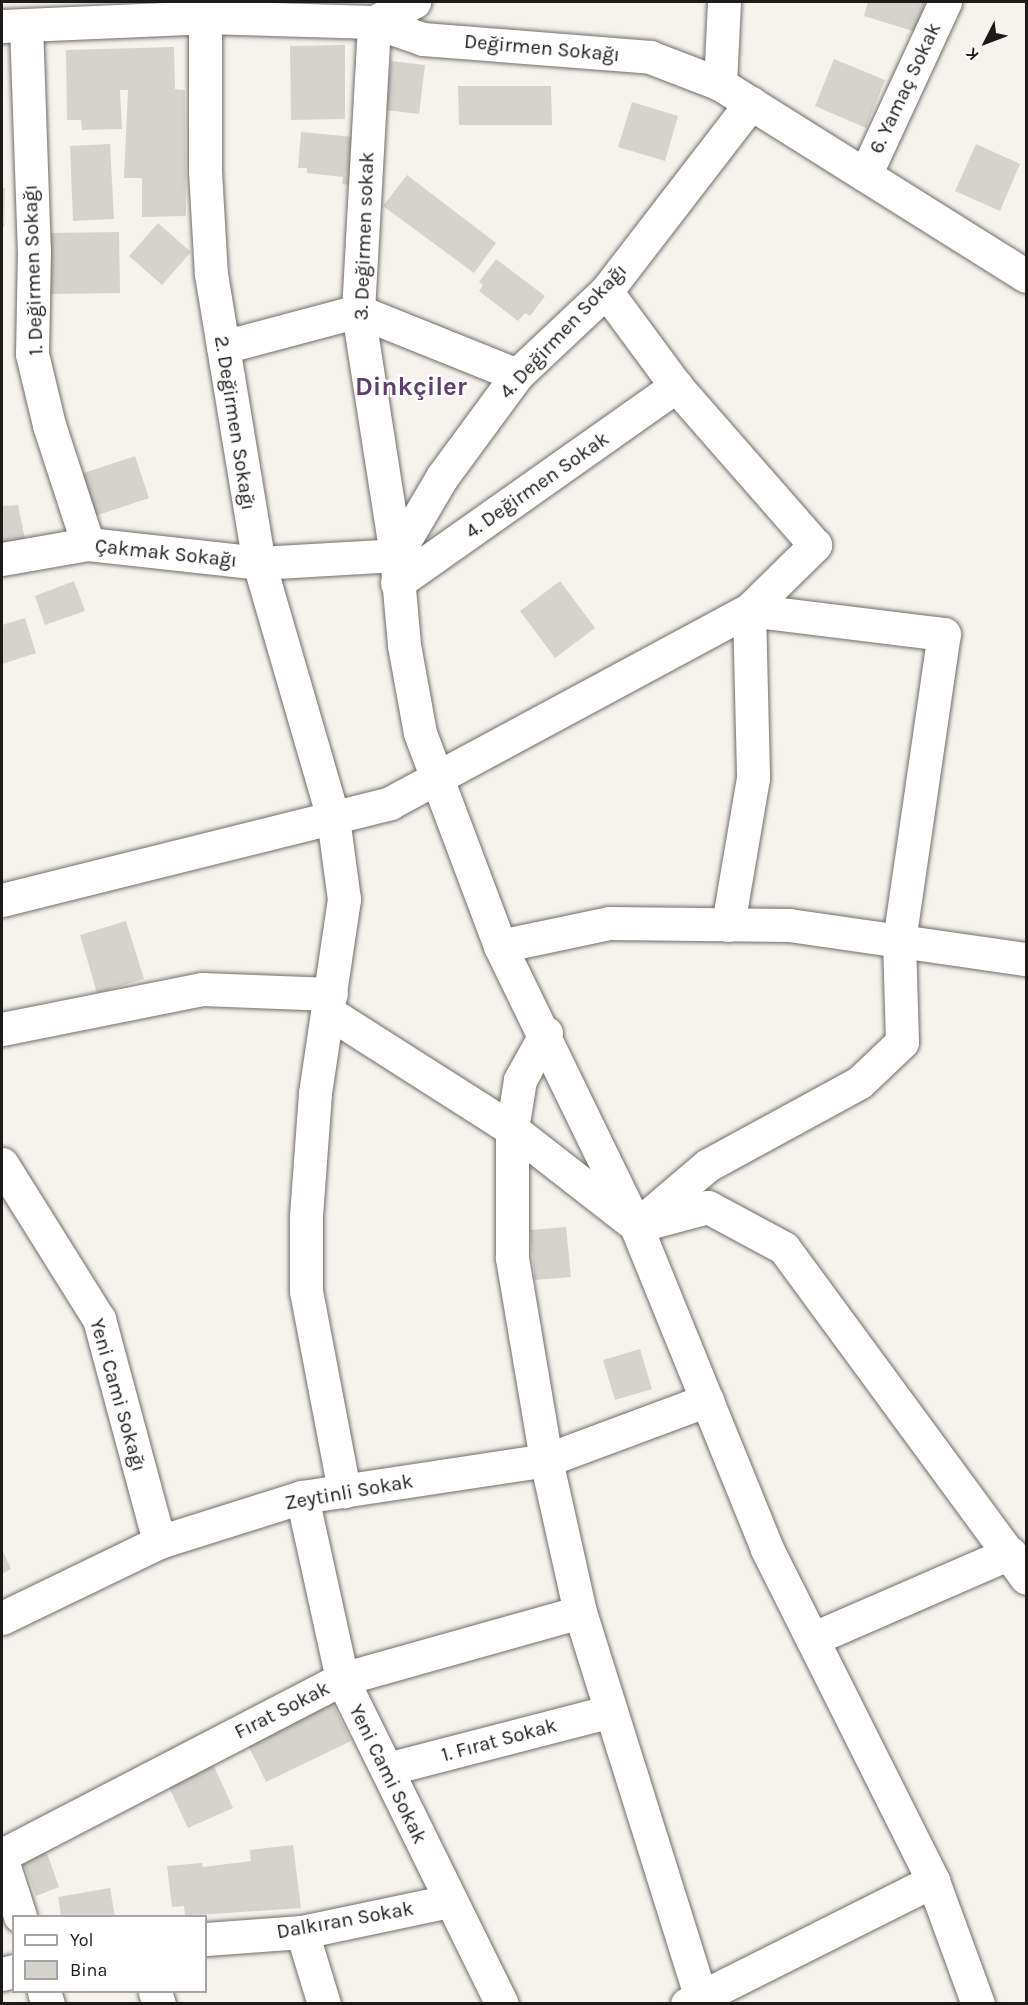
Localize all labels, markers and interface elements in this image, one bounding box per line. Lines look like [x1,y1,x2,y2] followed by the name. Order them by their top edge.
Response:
[956,12,1016,72] north arrow
[864,19,946,157] street label: 6. Yamaç Sokak
[463,29,621,67] street label: Değirmen Sokağı
[962,44,983,65] text: K
[349,151,379,321] street label: 3. Değirmen sokak
[18,184,48,356] street label: 1. Değirmen Sokağı
[494,259,632,403] street label: 4. Değirmen Sokağı
[209,334,261,512] street label: 2. Değirmen Sokağı
[355,371,467,403] district label: Dinkçiler
[461,426,613,544] street label: 4. Değirmen Sokak
[94,534,238,572] street label: Çakmak Sokağı
[85,1316,151,1474] street label: Yeni Cami Sokağı
[283,1469,415,1515] street label: Zeytinli Sokak
[230,1676,334,1744] street label: Fırat Sokak
[344,1700,432,1848] street label: Yeni Cami Sokak
[439,1713,559,1767] street label: 1. Fırat Sokak
[275,1896,415,1944] street label: Dalkıran Sokak
[12,1915,207,1993] legend
[70,1929,94,1951] text: Yol
[70,1959,107,1981] text: Bina

